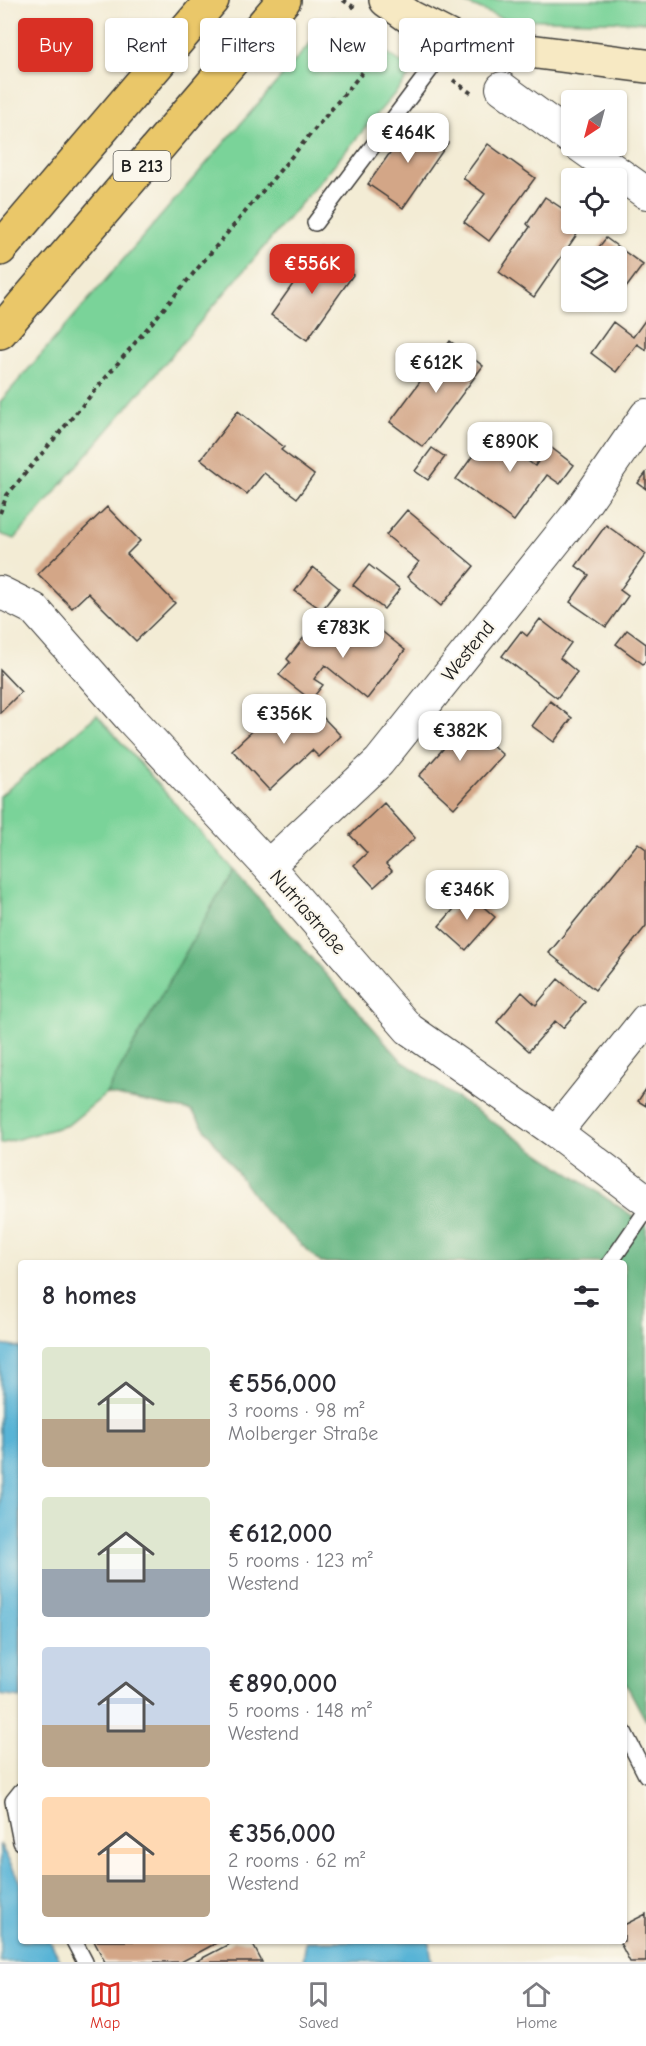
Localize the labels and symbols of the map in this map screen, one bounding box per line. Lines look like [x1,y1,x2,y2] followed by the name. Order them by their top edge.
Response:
[561,90,627,156] north arrow
[366,113,450,164] pin: €464K
[114,151,170,181] road number: B 213
[270,244,354,295] pin: €556K
[394,343,478,394] pin: €612K
[468,422,552,473] pin: €890K
[301,608,385,659] pin: €783K
[437,616,499,686] street label: Westend
[242,694,326,745] pin: €356K
[418,711,502,762] pin: €382K
[265,865,351,959] street label: Nutriastraße
[425,870,509,921] pin: €346K

